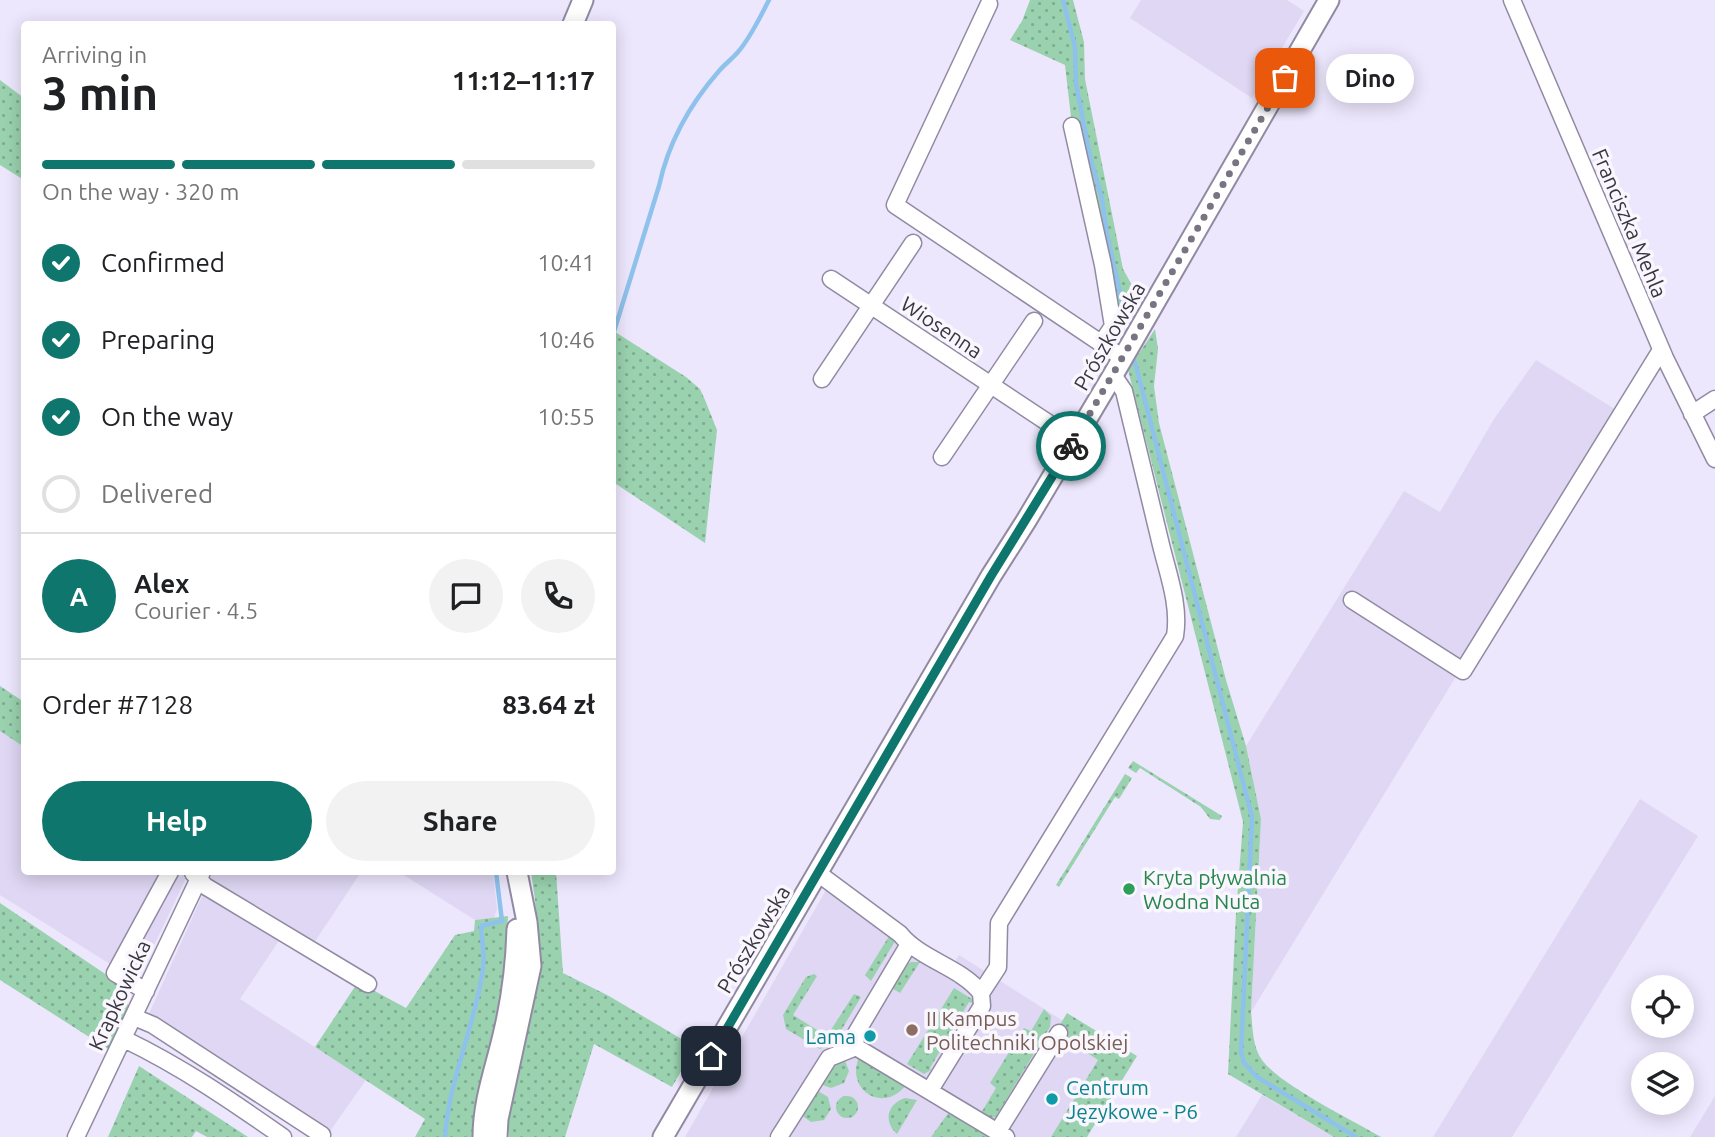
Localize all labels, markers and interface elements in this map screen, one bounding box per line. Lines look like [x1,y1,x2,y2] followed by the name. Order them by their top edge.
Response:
[42,42,147,67] text: Arriving in
[1255,48,1315,108] pin
[1327,54,1414,102] callout: Dino
[1266,59,1304,97] icon: bag
[452,66,595,95] text: 11:12–11:17
[1345,66,1395,91] text: Dino
[42,67,158,119] text: 3 min
[1588,145,1672,301] street label: Franciszka Mehla
[42,179,239,204] text: On the way · 320 m
[42,244,80,282] icon: check
[101,248,225,277] text: Confirmed
[537,250,595,275] text: 10:41
[1068,278,1150,394] street label: Prószkowska
[897,291,987,363] street label: Wiosenna
[42,321,80,359] icon: check
[101,325,215,354] text: Preparing
[537,327,595,352] text: 10:46
[42,398,80,436] icon: check
[101,402,233,431] text: On the way
[537,404,595,429] text: 10:55
[1036,411,1106,481] courier
[1052,427,1090,465] icon: bike
[101,479,213,508] text: Delivered
[429,559,503,633] button: chat
[521,559,595,633] button: phone
[134,569,189,598] text: Alex
[70,582,88,611] text: A
[134,598,258,623] text: Courier · 4.5
[42,690,193,719] text: Order #7128
[502,690,595,719] text: 83.64 zł
[42,781,312,861] button: Help
[326,781,595,861] button: Share
[1143,865,1287,913] place label: Kryta pływalnia Wodna Nuta
[712,881,794,997] street label: Prószkowska
[1121,881,1137,897] marker: Kryta pływalnia Wodna Nuta
[83,936,155,1054] street label: Krapkowicka
[1631,975,1694,1115] map controls
[1631,975,1694,1038] button: locate
[926,1006,1128,1054] place label: II Kampus Politechniki Opolskiej
[904,1022,920,1038] marker: II Kampus Politechniki Opolskiej
[806,1024,856,1048] place label: Lama
[681,1026,741,1086] pin
[862,1028,878,1044] marker: Lama
[692,1037,730,1075] icon: home
[1631,1052,1694,1115] button: layers
[1066,1075,1198,1123] place label: Centrum Językowe - P6
[1044,1091,1060,1107] marker: Centrum Językowe - P6

